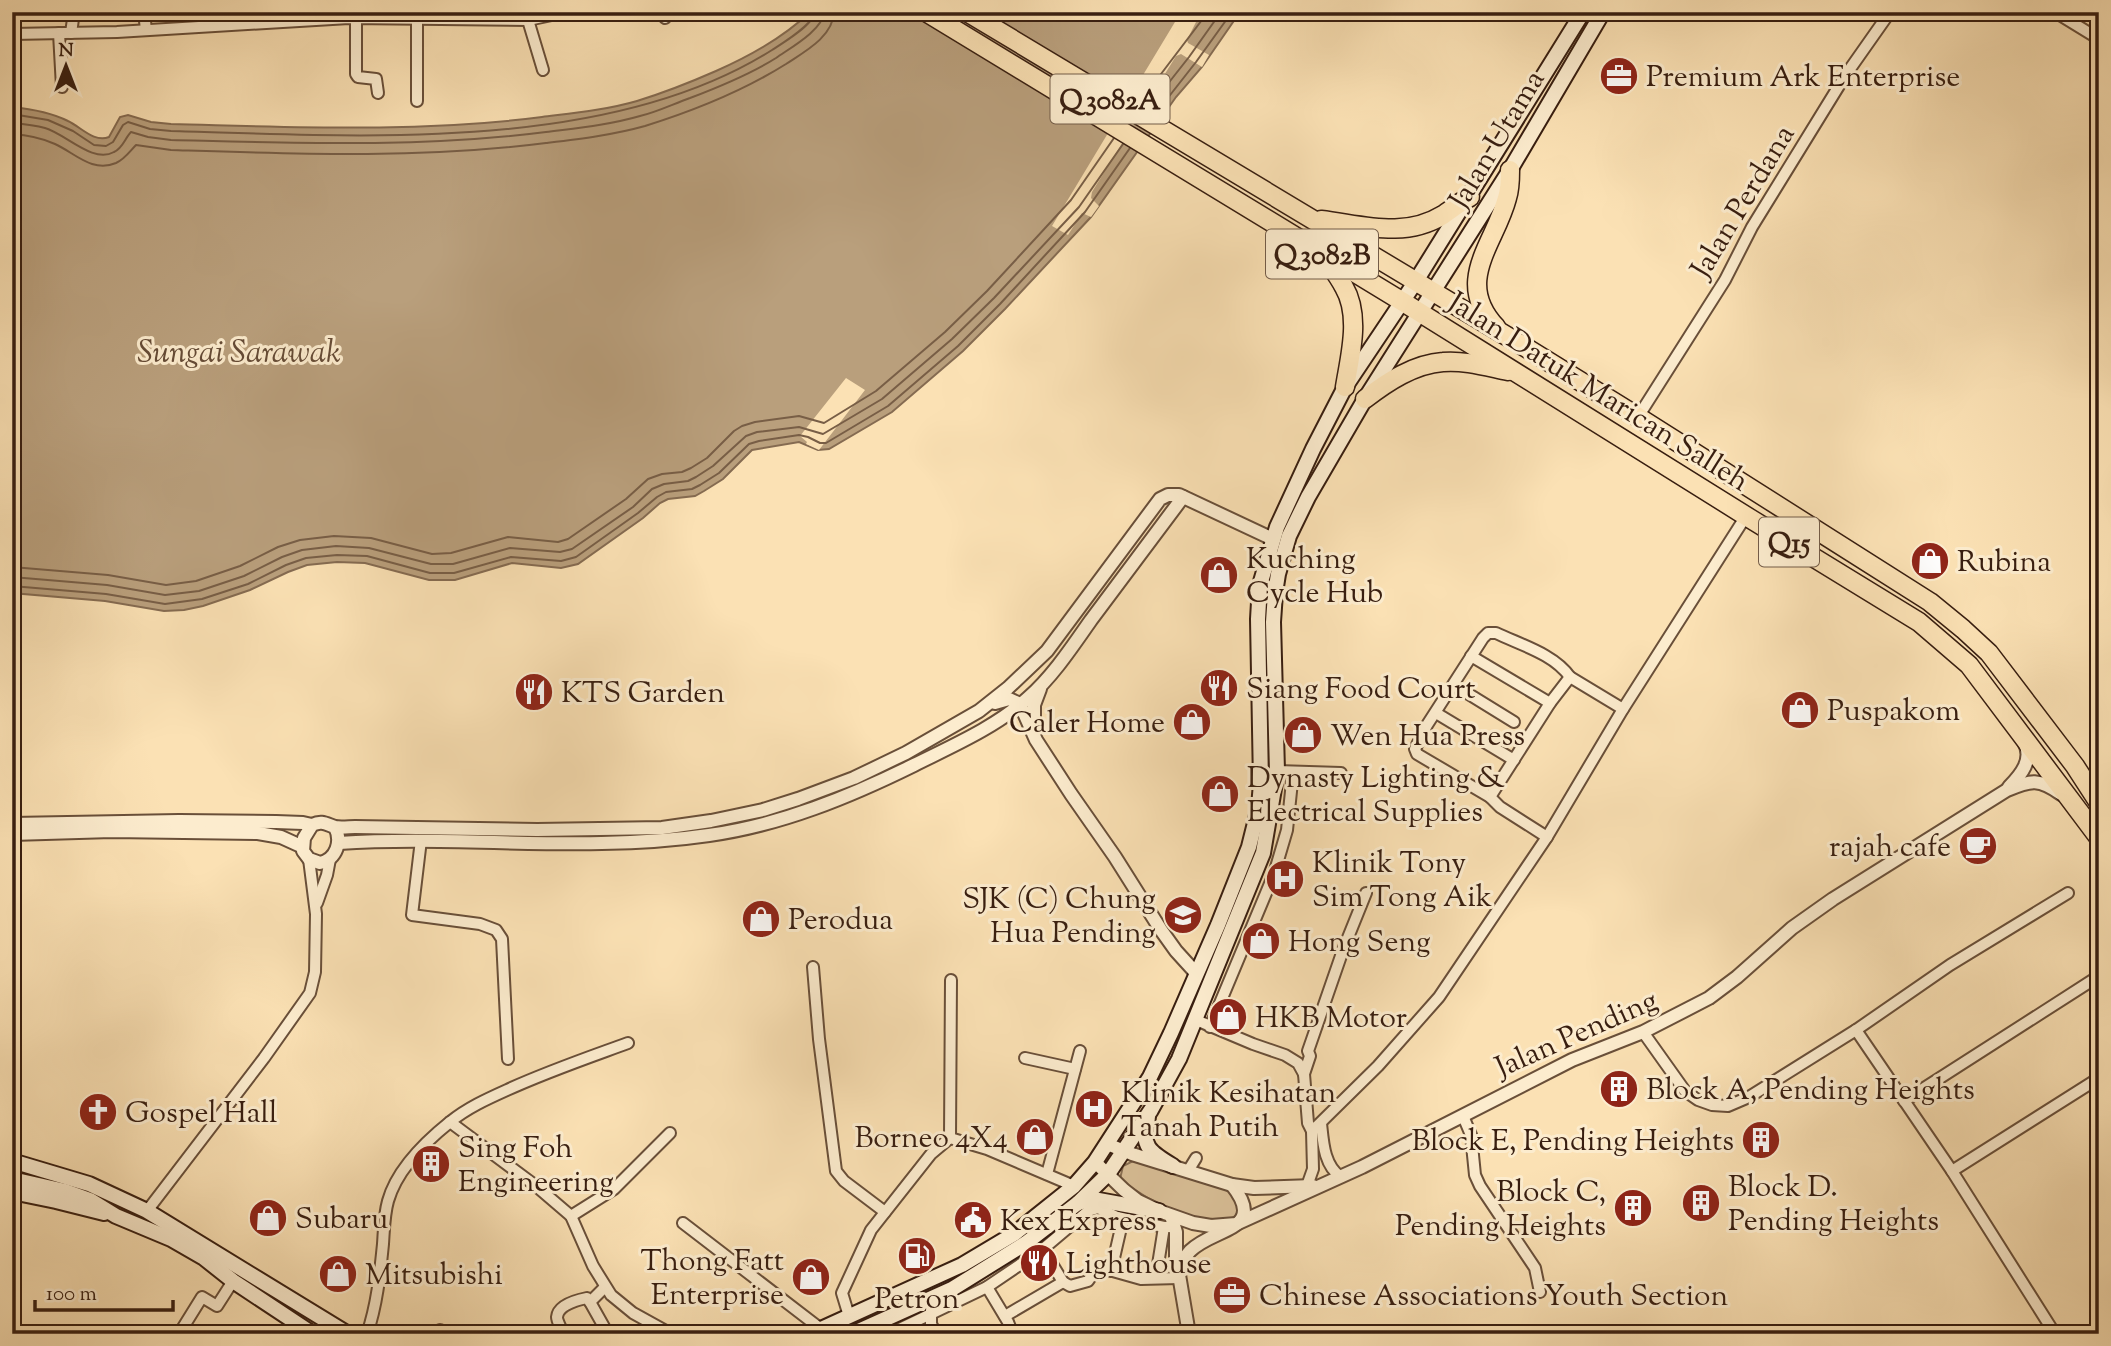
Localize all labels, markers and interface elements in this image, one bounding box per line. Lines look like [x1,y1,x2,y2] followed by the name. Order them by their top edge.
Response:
[32,32,102,102] north arrow
[58,38,74,65] text: N
[1598,55,1640,97] office icon: Premium Ark Enterprise
[1646,57,1960,100] place label: Premium Ark Enterprise
[1439,62,1557,220] street label: Jalan Utama
[1050,74,1170,124] road number: Q3082A
[1680,117,1807,289] street label: Jalan Perdana
[1266,230,1378,278] road number: Q3082B
[1437,282,1757,504] street label: Jalan Datuk Marican Salleh
[137,331,341,377] water label: Sungai Sarawak
[1759,518,1819,566] road number: Q15
[1246,539,1383,616] place label: Kuching Cycle Hub
[1909,540,1951,582] shop icon: Rubina
[1957,542,2051,585] place label: Rubina
[1198,554,1240,596] shop icon: Kuching Cycle Hub
[1198,667,1240,709] restaurant icon: Siang Food Court
[1246,669,1476,712] place label: Siang Food Court
[513,671,555,713] restaurant icon: KTS Garden
[561,673,725,716] place label: KTS Garden
[1779,689,1821,731] shop icon: Puspakom
[1827,691,1960,734] place label: Puspakom
[1171,701,1213,743] shop icon: Caler Home
[1009,703,1165,746] place label: Caler Home
[1282,714,1324,756] shop icon: Wen Hua Press
[1330,716,1525,759] place label: Wen Hua Press
[1247,758,1505,835] place label: Dynasty Lighting & Electrical Supplies
[1199,773,1241,815] shop icon: Dynasty Lighting & Electrical Supplies
[1957,825,1999,867] cafe icon: rajah cafe
[1829,827,1951,870] place label: rajah cafe
[1312,843,1492,920] place label: Klinik Tony Sim Tong Aik
[1264,858,1306,900] hospital icon: Klinik Tony Sim Tong Aik
[962,879,1156,956] place label: SJK (C) Chung Hua Pending
[1162,894,1204,936] school or university icon: SJK (C) Chung Hua Pending
[740,898,782,940] shop icon: Perodua
[788,900,893,943] place label: Perodua
[1240,920,1282,962] shop icon: Hong Seng
[1288,922,1431,965] place label: Hong Seng
[1487,980,1665,1091] street label: Jalan Pending
[1207,996,1249,1038] shop icon: HKB Motor
[1255,998,1407,1041] place label: HKB Motor
[1598,1068,1640,1110] building icon: Block A, Pending Heights
[1646,1070,1975,1113] place label: Block A, Pending Heights
[1121,1073,1337,1150] place label: Klinik Kesihatan Tanah Putih
[1073,1088,1115,1130] hospital icon: Klinik Kesihatan Tanah Putih
[77,1091,119,1133] church icon: Gospel Hall
[125,1093,277,1136] place label: Gospel Hall
[1014,1116,1056,1158] shop icon: Borneo 4X4
[854,1118,1008,1161] place label: Borneo 4X4
[1740,1119,1782,1161] building icon: Block E, Pending Heights
[1412,1121,1734,1164] place label: Block E, Pending Heights
[458,1128,614,1205] place label: Sing Foh Engineering
[410,1143,452,1185] building icon: Sing Foh Engineering
[1728,1167,1939,1244] place label: Block D. Pending Heights
[1395,1172,1606,1249] place label: Block C, Pending Heights
[1680,1182,1722,1224] building icon: Block D. Pending Heights
[1612,1187,1654,1229] building icon: Block C, Pending Heights
[247,1197,289,1239] shop icon: Subaru
[295,1199,388,1242] place label: Subaru
[952,1199,994,1241] public building icon: Kex Express
[1000,1201,1157,1244] place label: Kex Express
[896,1235,938,1277] fuel station icon: Petron
[641,1241,784,1318] place label: Thong Fatt Enterprise
[1018,1242,1060,1284] restaurant icon: Lighthouse
[1066,1244,1211,1287] place label: Lighthouse
[317,1253,359,1295] shop icon: Mitsubishi
[365,1255,503,1298] place label: Mitsubishi
[790,1256,832,1298] shop icon: Thong Fatt Enterprise
[35,1269,173,1313] scale bar
[1211,1274,1253,1316] office icon: Chinese Associations Youth Section
[1259,1276,1728,1319] place label: Chinese Associations Youth Section
[874,1279,960,1322] place label: Petron
[46,1280,97,1310] text: 100 m

